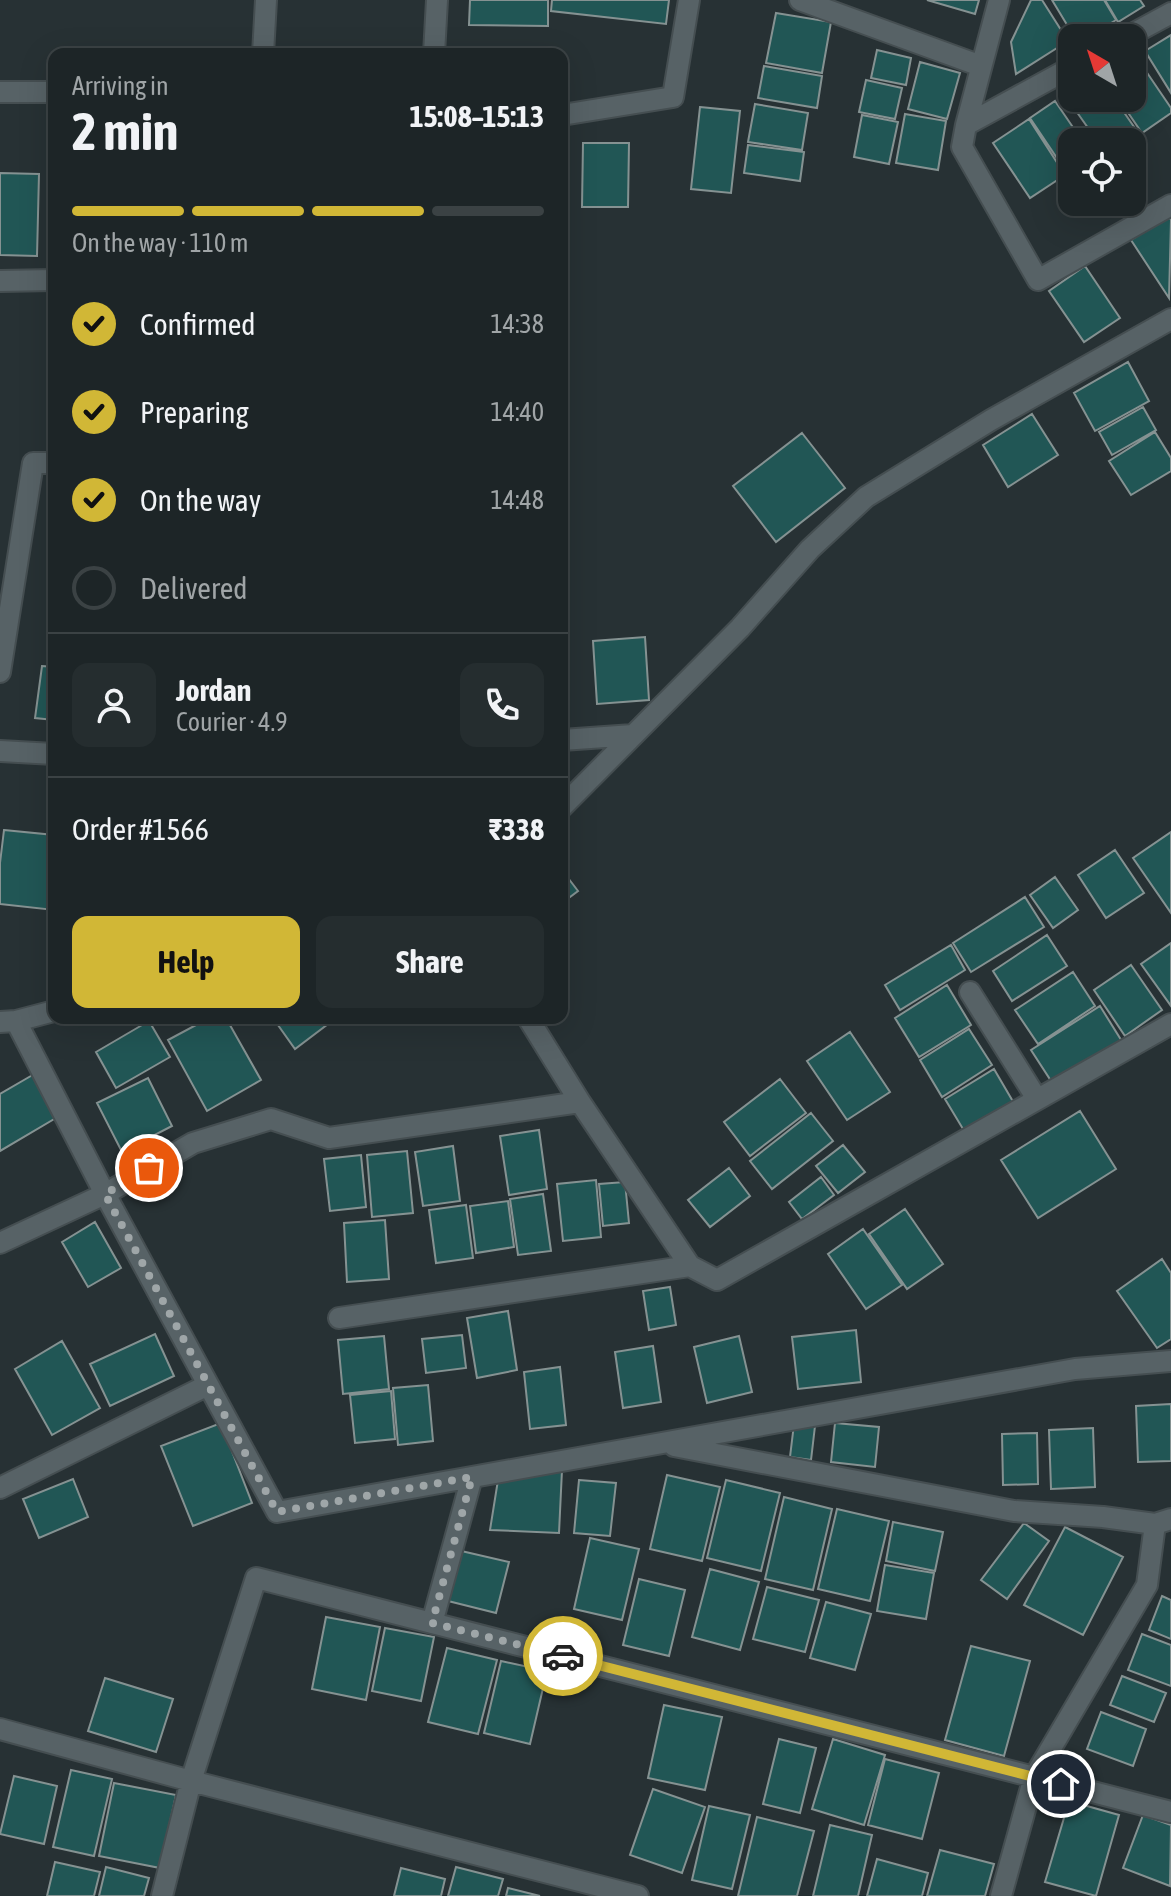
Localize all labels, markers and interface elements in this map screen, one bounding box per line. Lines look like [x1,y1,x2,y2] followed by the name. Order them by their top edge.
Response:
[1058,24,1146,112] north arrow
[1058,24,1146,216] map controls
[72,71,169,101] text: Arriving in
[409,99,544,133] text: 15:08–15:13
[72,101,178,161] text: 2 min
[1058,128,1146,216] button: locate
[72,228,249,258] text: On the way · 110 m
[72,302,116,346] icon: check
[140,307,255,341] text: Confirmed
[490,309,544,339] text: 14:38
[72,390,116,434] icon: check
[140,395,249,429] text: Preparing
[490,397,544,427] text: 14:40
[72,478,116,522] icon: check
[140,483,261,517] text: On the way
[490,485,544,515] text: 14:48
[140,571,248,605] text: Delivered
[72,663,156,747] button: person
[460,663,544,747] button: phone
[176,673,251,707] text: Jordan
[176,707,287,737] text: Courier · 4.9
[72,812,209,846] text: Order #1566
[489,812,544,846] text: ₹338
[72,916,300,1008] button: Help
[316,916,544,1008] button: Share
[115,1134,183,1202] pin
[127,1146,171,1190] icon: bag
[523,1616,603,1696] courier
[541,1634,585,1678] icon: car
[1027,1750,1095,1818] pin
[1039,1762,1083,1806] icon: home

